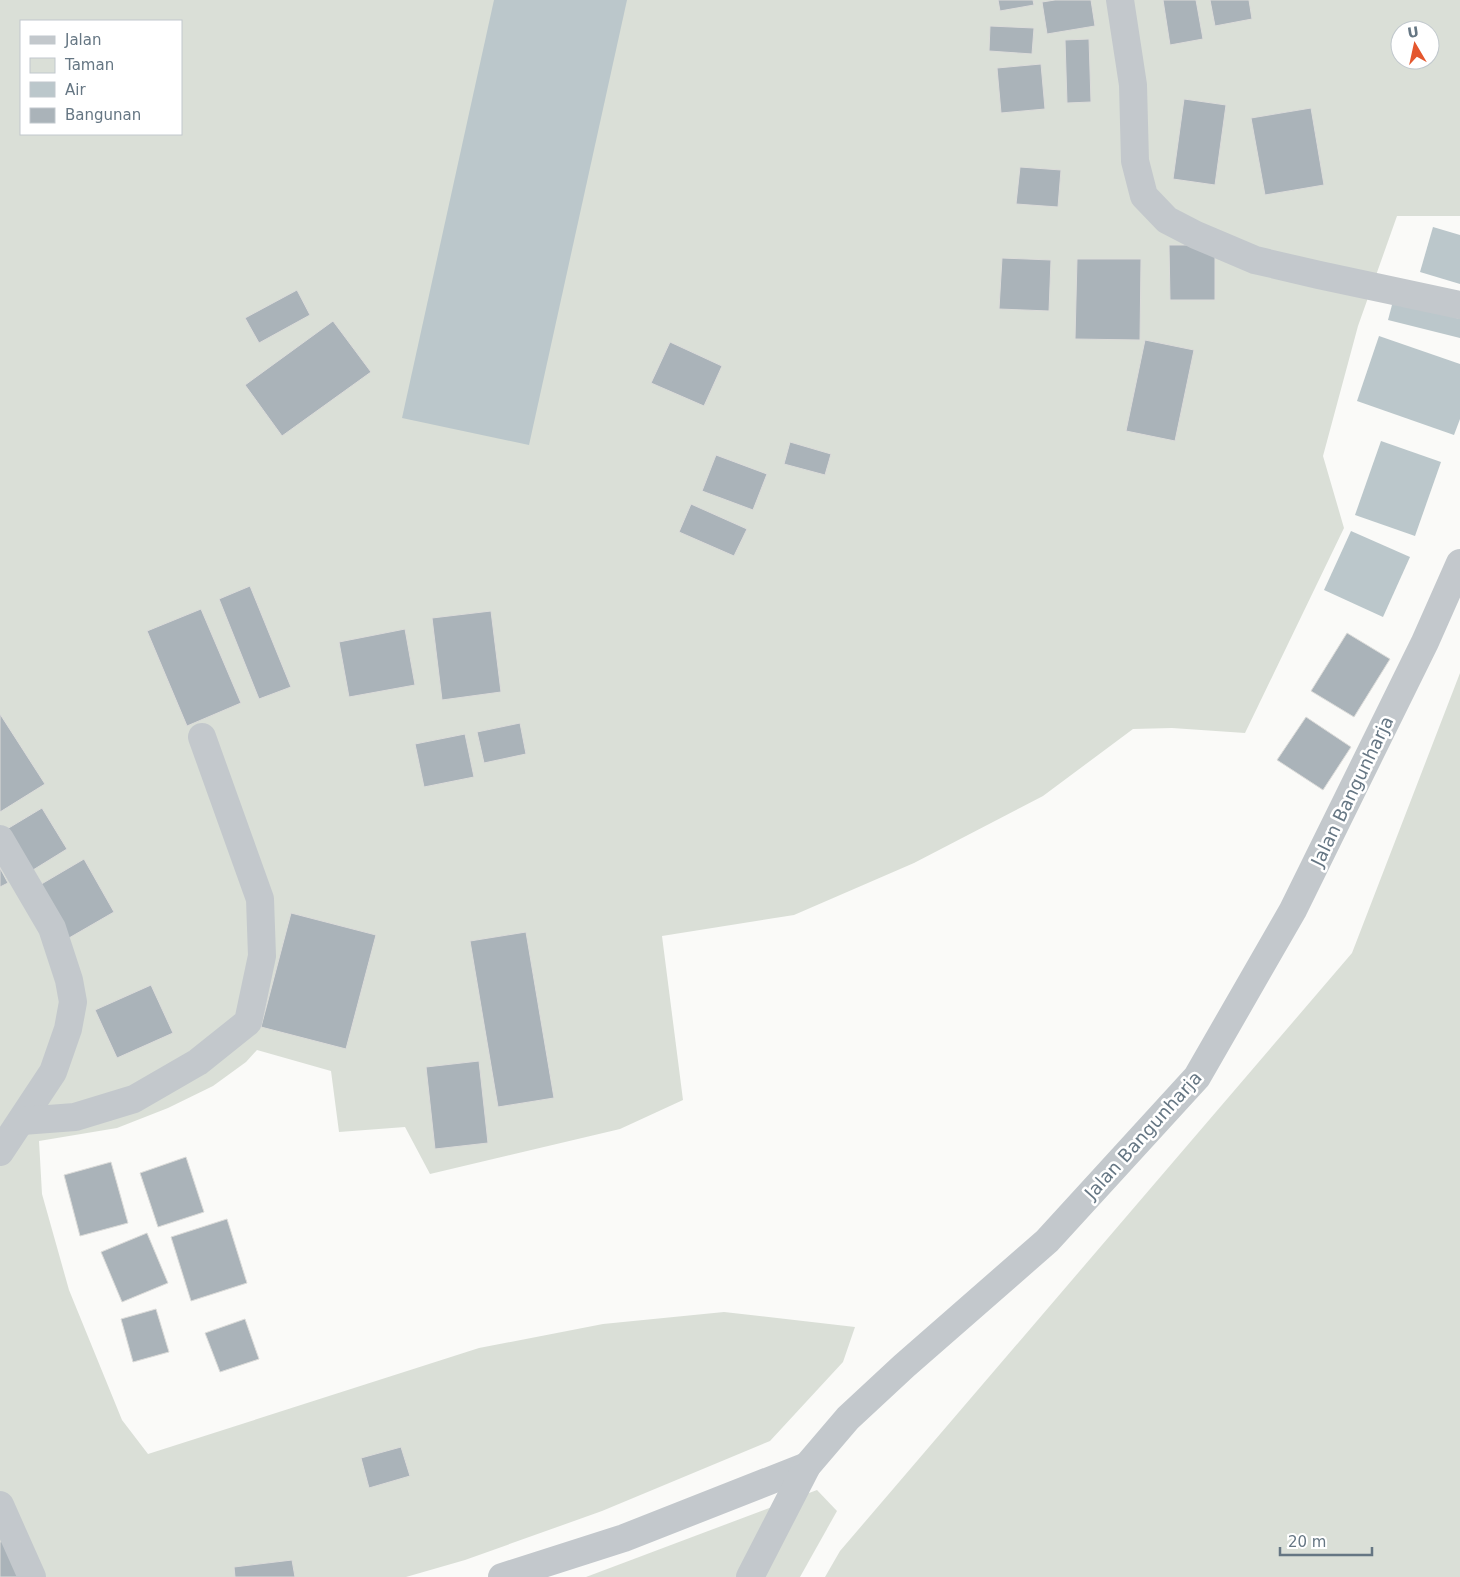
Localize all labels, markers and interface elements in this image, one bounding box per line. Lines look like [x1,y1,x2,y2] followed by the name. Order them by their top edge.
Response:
[20,20,182,135] legend
[1390,20,1440,70] north arrow
[1406,23,1420,41] text: U
[64,31,101,49] text: Jalan
[64,56,114,74] text: Taman
[65,81,86,99] text: Air
[65,106,141,124] text: Bangunan
[1306,713,1397,870] street label: Jalan Bangunharja
[1080,1067,1206,1204] street label: Jalan Bangunharja
[1280,1524,1372,1556] scale bar
[1288,1533,1326,1551] text: 20 m

